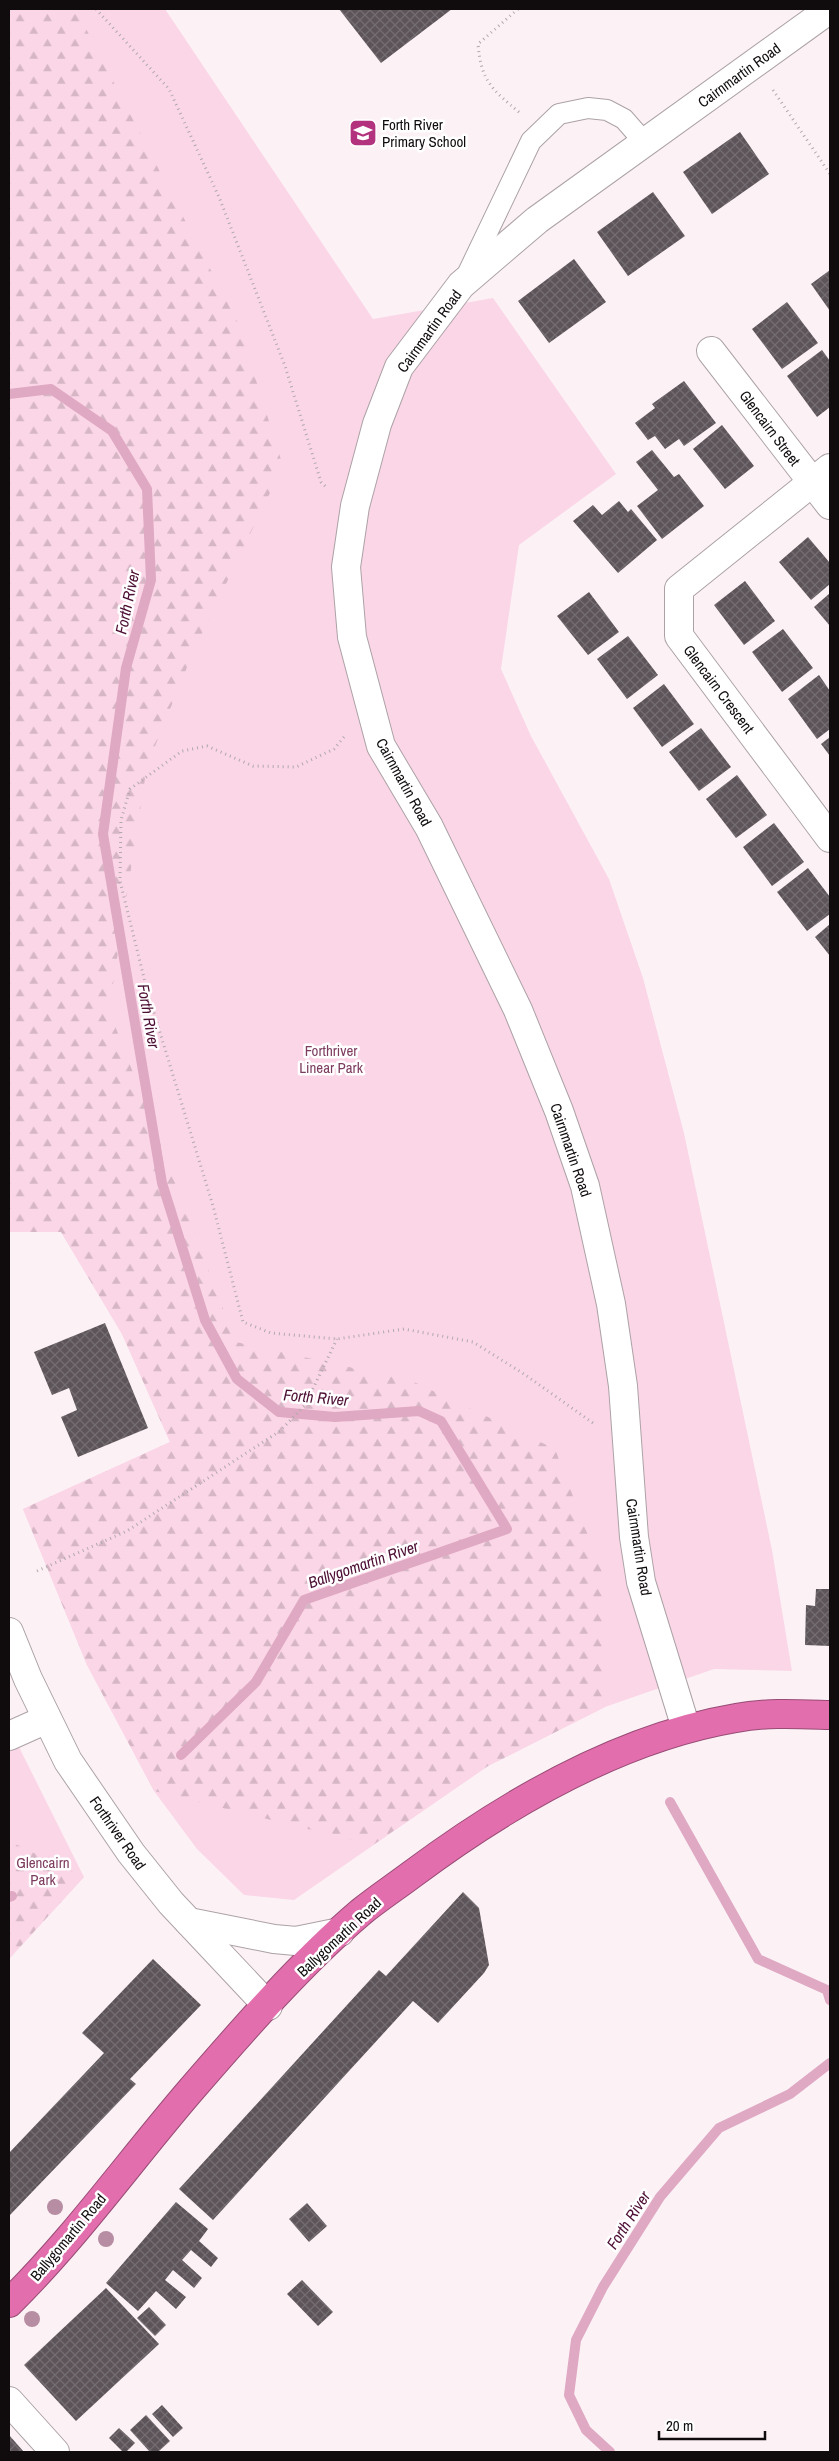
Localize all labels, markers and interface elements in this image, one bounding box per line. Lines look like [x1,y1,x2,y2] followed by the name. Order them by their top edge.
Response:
[693,38,785,112] street label: Cairnmartin Road
[382,114,466,152] place label: Forth River Primary School
[348,118,378,148] school or university icon: Forth River Primary School
[392,285,466,377] street label: Cairnmartin Road
[735,386,806,471] street label: Glencairn Street
[109,567,145,636] water label: Forth River
[679,640,760,738] street label: Glencairn Crescent
[371,734,437,830] street label: Cairnmartin Road
[133,982,166,1051] water label: Forth River
[299,1040,364,1078] park label: Forthriver Linear Park
[545,1100,597,1200] street label: Cairnmartin Road
[283,1383,350,1411] water label: Forth River
[621,1497,657,1597] street label: Cairnmartin Road
[305,1535,422,1593] water label: Ballygomartin River
[85,1792,151,1874] street label: Forthriver Road
[16,1852,70,1890] park label: Glencairn Park
[292,1892,386,1982] street label: Ballygomartin Road
[601,2186,655,2253] water label: Forth River
[25,2189,111,2285] street label: Ballygomartin Road
[659,2408,765,2440] scale bar
[666,2415,693,2436] text: 20 m

